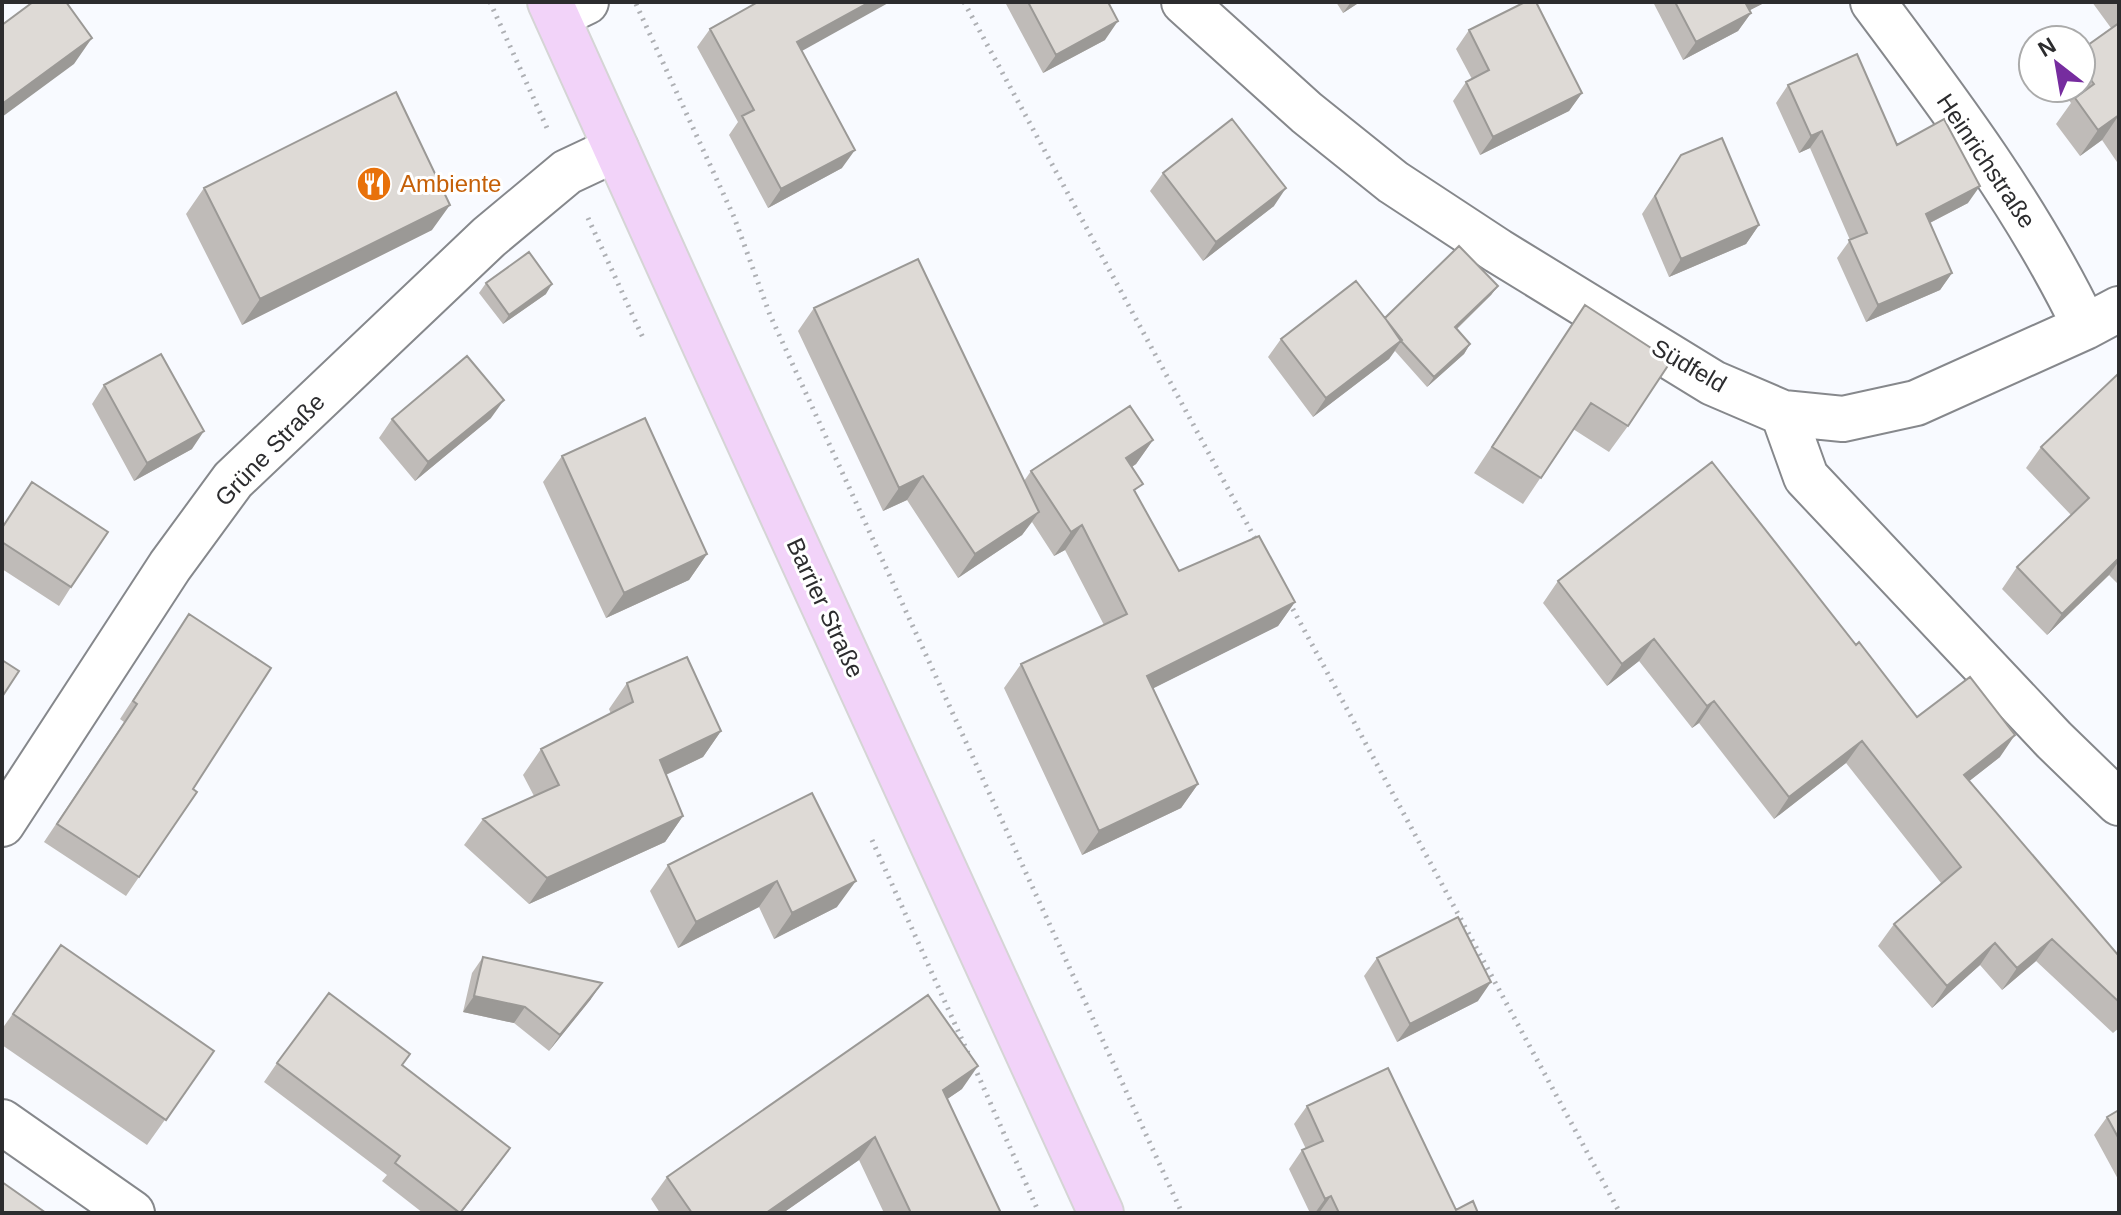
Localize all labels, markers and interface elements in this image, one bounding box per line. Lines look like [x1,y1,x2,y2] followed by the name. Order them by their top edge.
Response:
[2017,24,2097,104] north arrow
[2034,32,2060,62] text: N
[1932,88,2041,233] street label: Heinrichstraße
[355,165,393,203] restaurant icon: Ambiente
[400,170,501,197] place label: Ambiente
[1647,334,1731,398] street label: Südfeld
[209,388,330,511] street label: Grüne Straße
[781,534,870,682] street label: Barrier Straße

